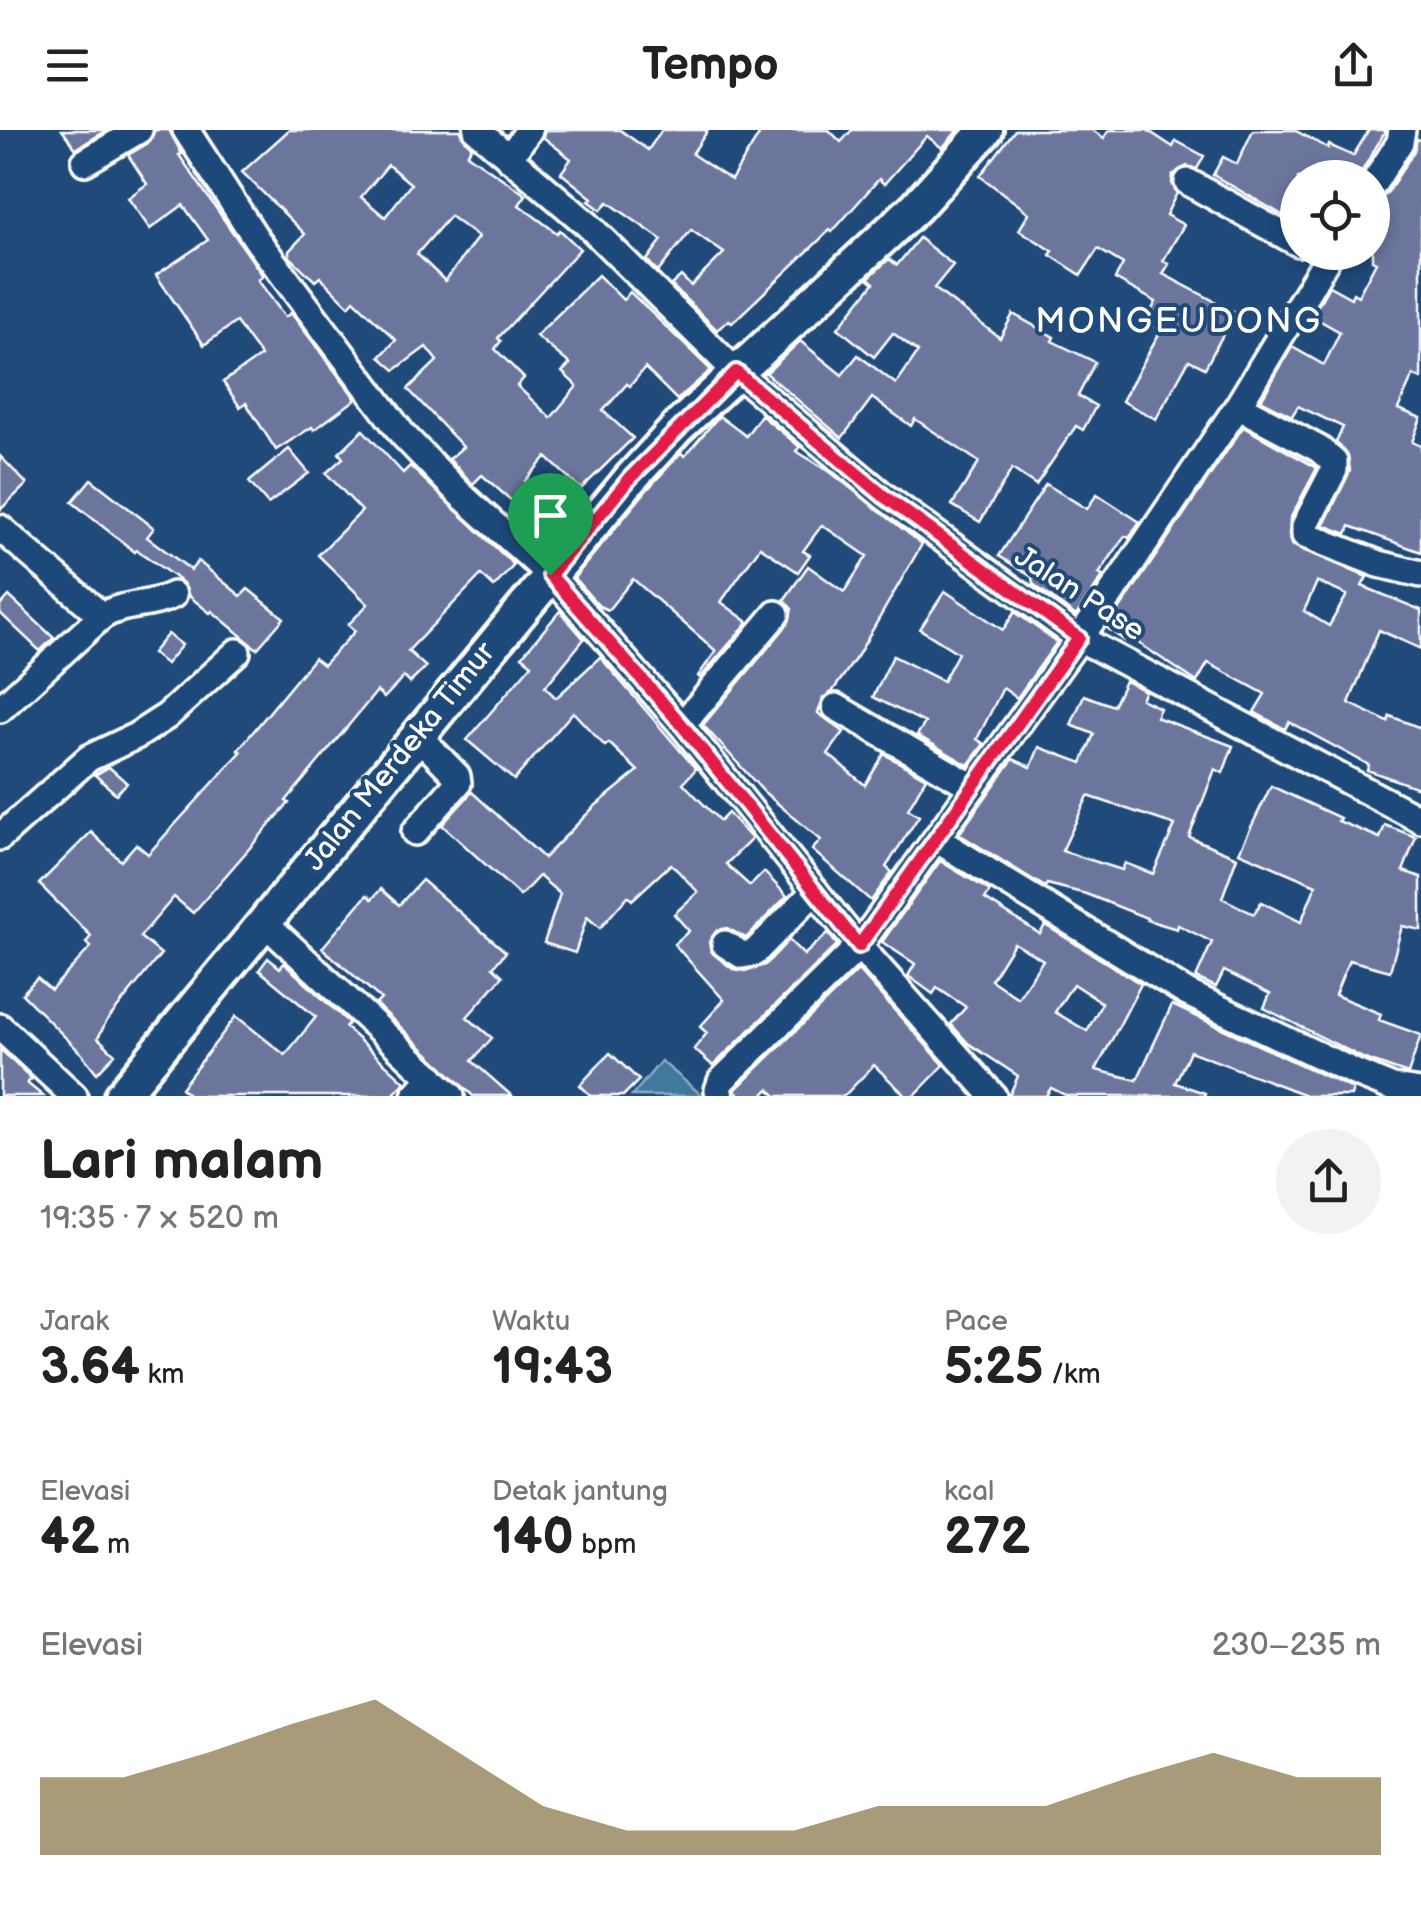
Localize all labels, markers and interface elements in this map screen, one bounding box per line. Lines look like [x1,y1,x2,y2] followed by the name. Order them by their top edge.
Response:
[40,38,95,93] icon: menu
[642,38,779,93] text: Tempo
[1326,38,1381,93] icon: share
[1280,160,1390,270] map controls
[1280,160,1390,270] button: locate
[1035,300,1323,343] district label: MONGEUDONG
[508,473,593,576] pin
[523,488,578,543] icon: arrive
[1008,538,1151,649] street label: Jalan Pase
[296,634,504,878] street label: Jalan Merdeka Timur
[40,1128,323,1195] text: Lari malam
[1276,1129,1381,1234] button: share
[40,1199,279,1238] text: 19:35 · 7 × 520 m
[40,1305,109,1338] text: Jarak
[492,1305,570,1338] text: Waktu
[944,1305,1008,1338] text: Pace
[40,1338,140,1398] text: 3.64
[492,1338,613,1398] text: 19:43
[944,1338,1044,1398] text: 5:25
[140,1358,184,1391] text: km
[1044,1358,1101,1391] text: /km
[40,1475,130,1508] text: Elevasi
[492,1475,668,1508] text: Detak jantung
[944,1475,994,1508] text: kcal
[40,1508,99,1568] text: 42
[492,1508,574,1568] text: 140
[944,1508,1030,1568] text: 272
[99,1528,130,1561] text: m
[574,1528,636,1561] text: bpm
[40,1626,143,1665] text: Elevasi
[1212,1626,1381,1665] text: 230–235 m

